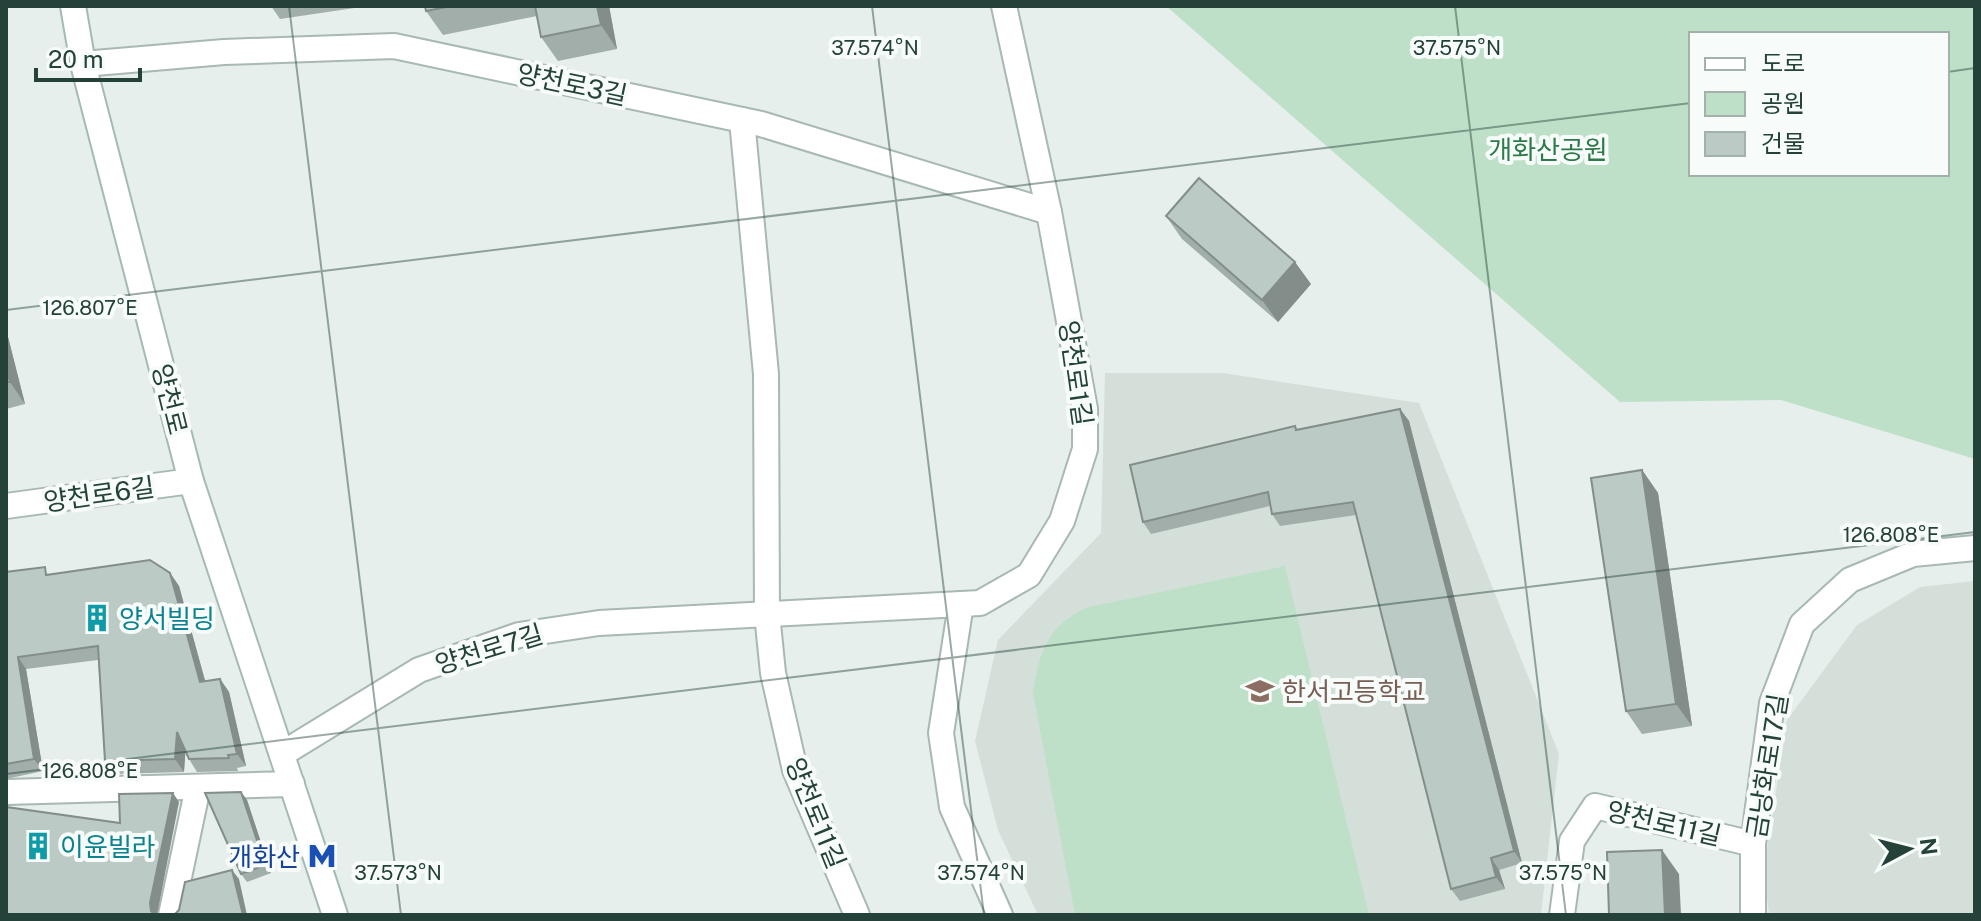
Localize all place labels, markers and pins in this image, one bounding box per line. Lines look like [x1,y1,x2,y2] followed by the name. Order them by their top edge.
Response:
[82,603,112,633] building icon: 양서빌딩
[119,603,215,634] place label: 양서빌딩
[1245,676,1275,706] school or university icon: 한서고등학교
[1282,676,1426,707] place label: 한서고등학교
[23,831,53,861] building icon: 이윤빌라
[60,831,156,862] place label: 이윤빌라
[228,841,300,872] place label: 개화산
[307,841,337,871] metro station icon: 개화산

